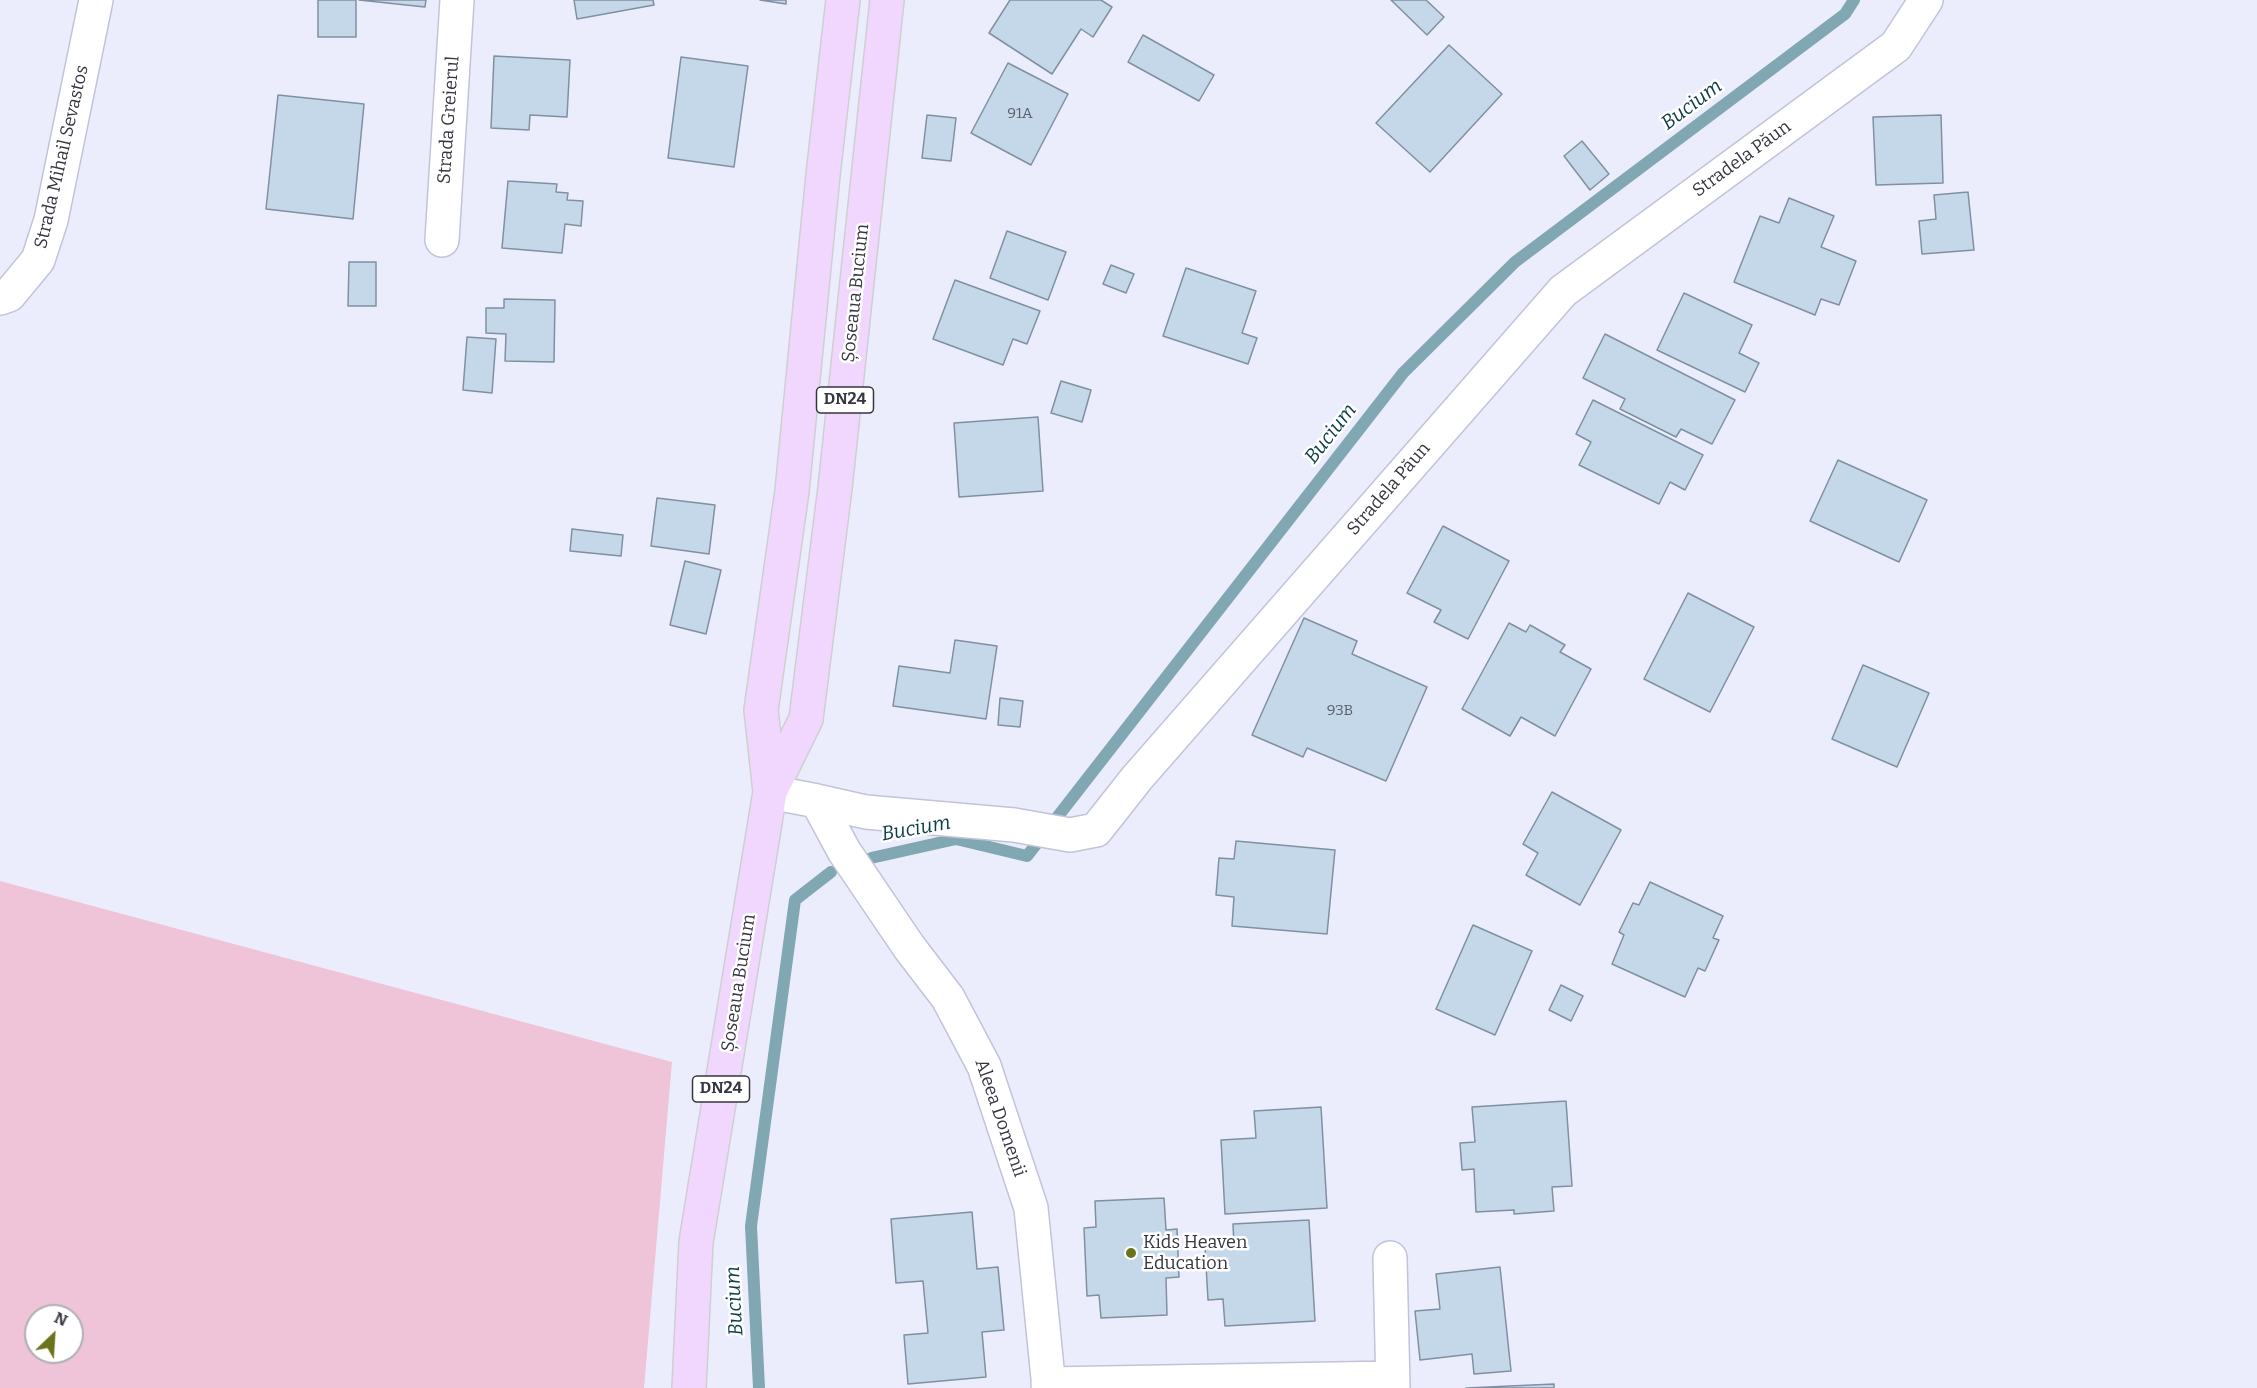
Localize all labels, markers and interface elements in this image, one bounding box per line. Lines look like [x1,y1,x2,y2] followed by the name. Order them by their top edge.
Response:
[434,55,464,185] street label: Strada Greierul
[30,63,94,251] street label: Strada Mihail Sevastos
[1657,74,1727,136] water label: Bucium
[1007,105,1033,123] house number: 91A
[1689,116,1795,202] street label: Stradela Păun
[838,223,874,363] street label: Șoseaua Bucium
[816,387,874,413] road number: DN24
[1300,399,1362,469] water label: Bucium
[1343,438,1435,540] street label: Stradela Păun
[1327,702,1353,720] house number: 93B
[880,811,952,847] water label: Bucium
[717,913,761,1053] street label: Șoseaua Bucium
[970,1056,1030,1180] street label: Aleea Domenii
[692,1076,750,1102] road number: DN24
[1143,1232,1247,1274] place label: Kids Heaven Education
[1124,1246,1138,1260] marker: Kids Heaven Education
[721,1266,749,1336] water label: Bucium
[24,1304,84,1364] north arrow
[51,1308,71,1330] text: N

